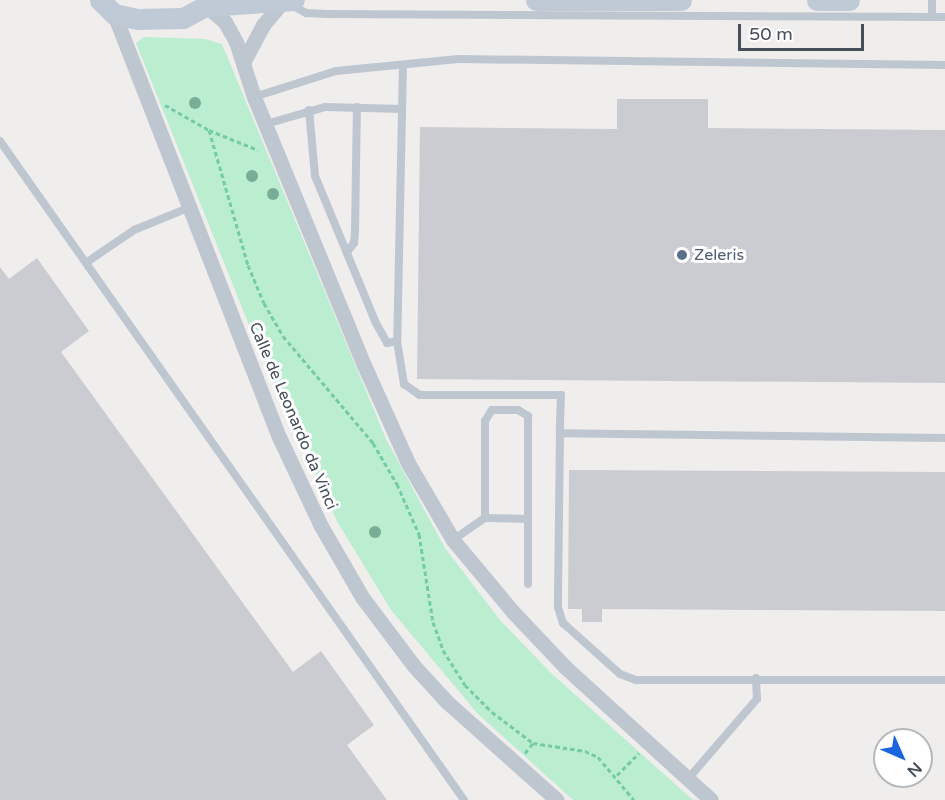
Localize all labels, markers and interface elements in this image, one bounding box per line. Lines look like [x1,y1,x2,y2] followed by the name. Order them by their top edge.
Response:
[741,12,867,50] scale bar
[749,23,793,45] text: 50 m
[694,245,744,265] place label: Zeleris
[675,248,689,262] marker: Zeleris
[245,319,341,513] street label: Calle de Leonardo da Vinci
[873,728,933,788] north arrow
[903,758,926,781] text: N

